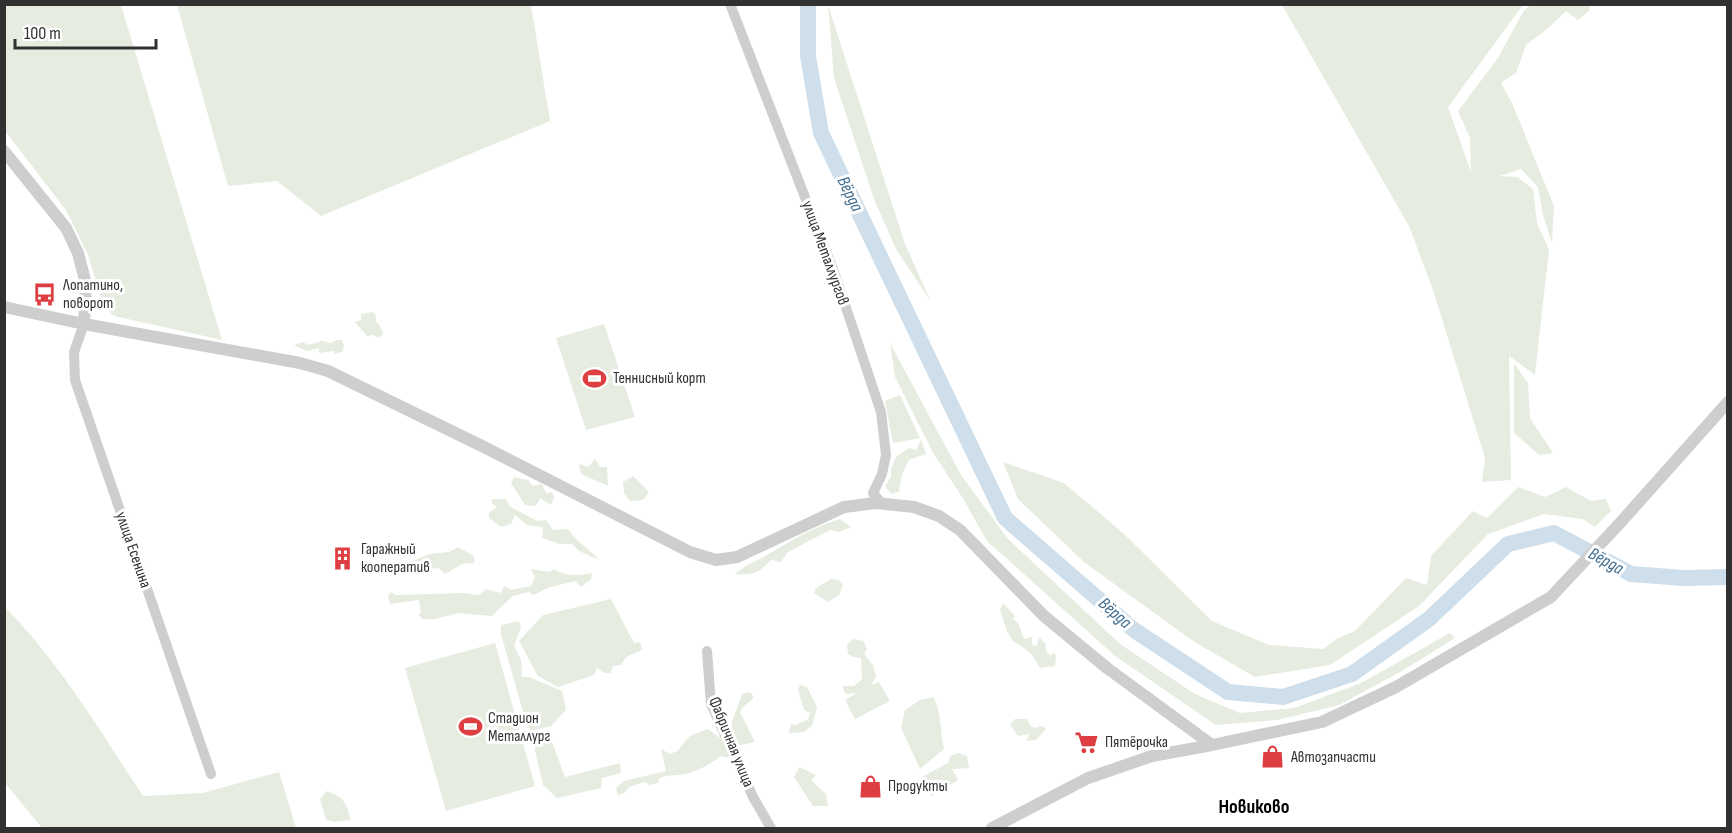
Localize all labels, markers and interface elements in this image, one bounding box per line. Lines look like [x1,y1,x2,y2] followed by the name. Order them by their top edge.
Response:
[15,12,156,50] scale bar
[24,23,61,44] text: 100 m
[833,173,868,216] water label: Вёрда
[797,198,853,308] street label: улица Металлургов
[62,276,123,313] place label: Лопатино, поворот
[32,281,58,307] bus stop icon: Лопатино, поворот
[582,365,608,391] sports icon: Теннисный корт
[613,369,706,388] place label: Теннисный корт
[111,509,155,591] street label: улица Есенина
[361,540,430,577] place label: Гаражный кооператив
[1585,543,1628,579] water label: Вёрда
[330,545,356,571] building icon: Гаражный кооператив
[1094,593,1136,633] water label: Вёрда
[704,694,758,790] street label: Фабричная улица
[488,709,550,746] place label: Стадион Металлург
[457,714,483,740] sports icon: Стадион Металлург
[1074,729,1100,755] supermarket icon: Пятёрочка
[1105,733,1168,752] place label: Пятёрочка
[1260,744,1286,770] shop icon: Автозапчасти
[1290,748,1376,767] place label: Автозапчасти
[857,773,883,799] shop icon: Продукты
[888,777,948,796] place label: Продукты
[1218,795,1290,819] district label: Новиково

